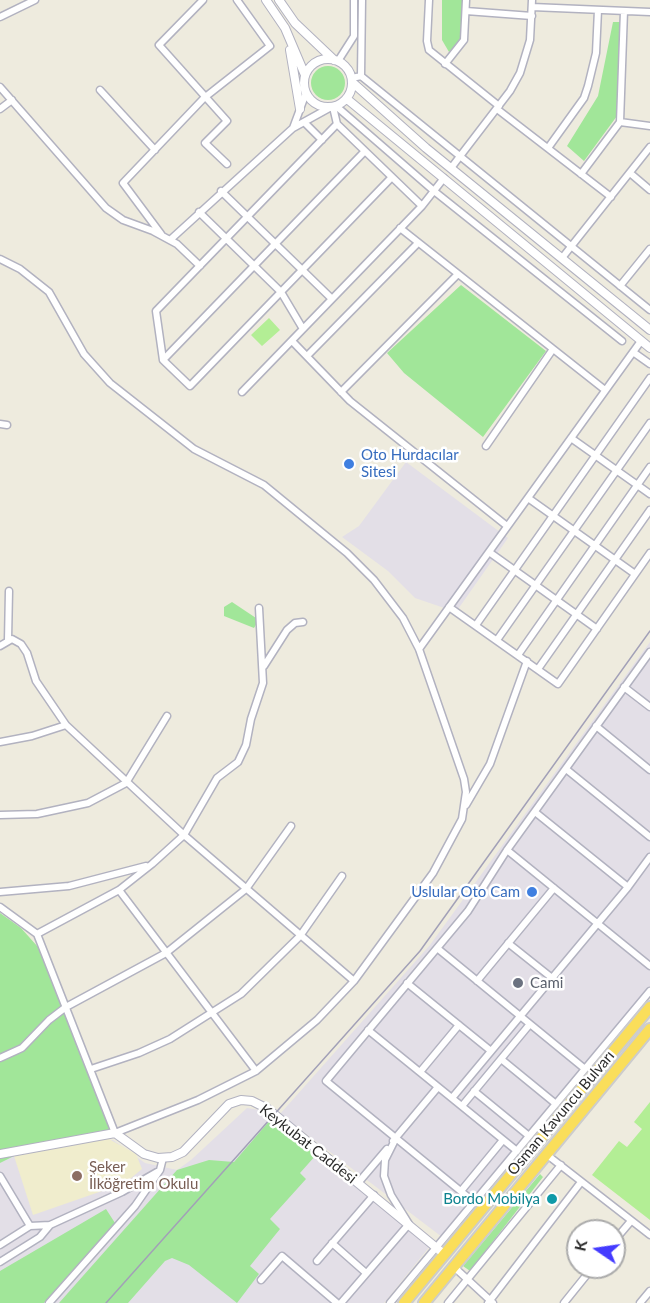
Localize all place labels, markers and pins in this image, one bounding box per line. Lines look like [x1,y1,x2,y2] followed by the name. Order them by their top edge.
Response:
[361,446,459,481] place label: Oto Hurdacılar Sitesi
[342,457,356,471] marker: Oto Hurdacılar Sitesi
[411,883,520,901] place label: Uslular Oto Cam
[525,885,539,899] marker: Uslular Oto Cam
[530,974,563,992] place label: Cami
[511,976,525,990] marker: Cami
[89,1158,198,1193] place label: Şeker İlköğretim Okulu
[70,1169,84,1183] marker: Şeker İlköğretim Okulu
[443,1190,540,1208] place label: Bordo Mobilya
[545,1192,559,1206] marker: Bordo Mobilya

